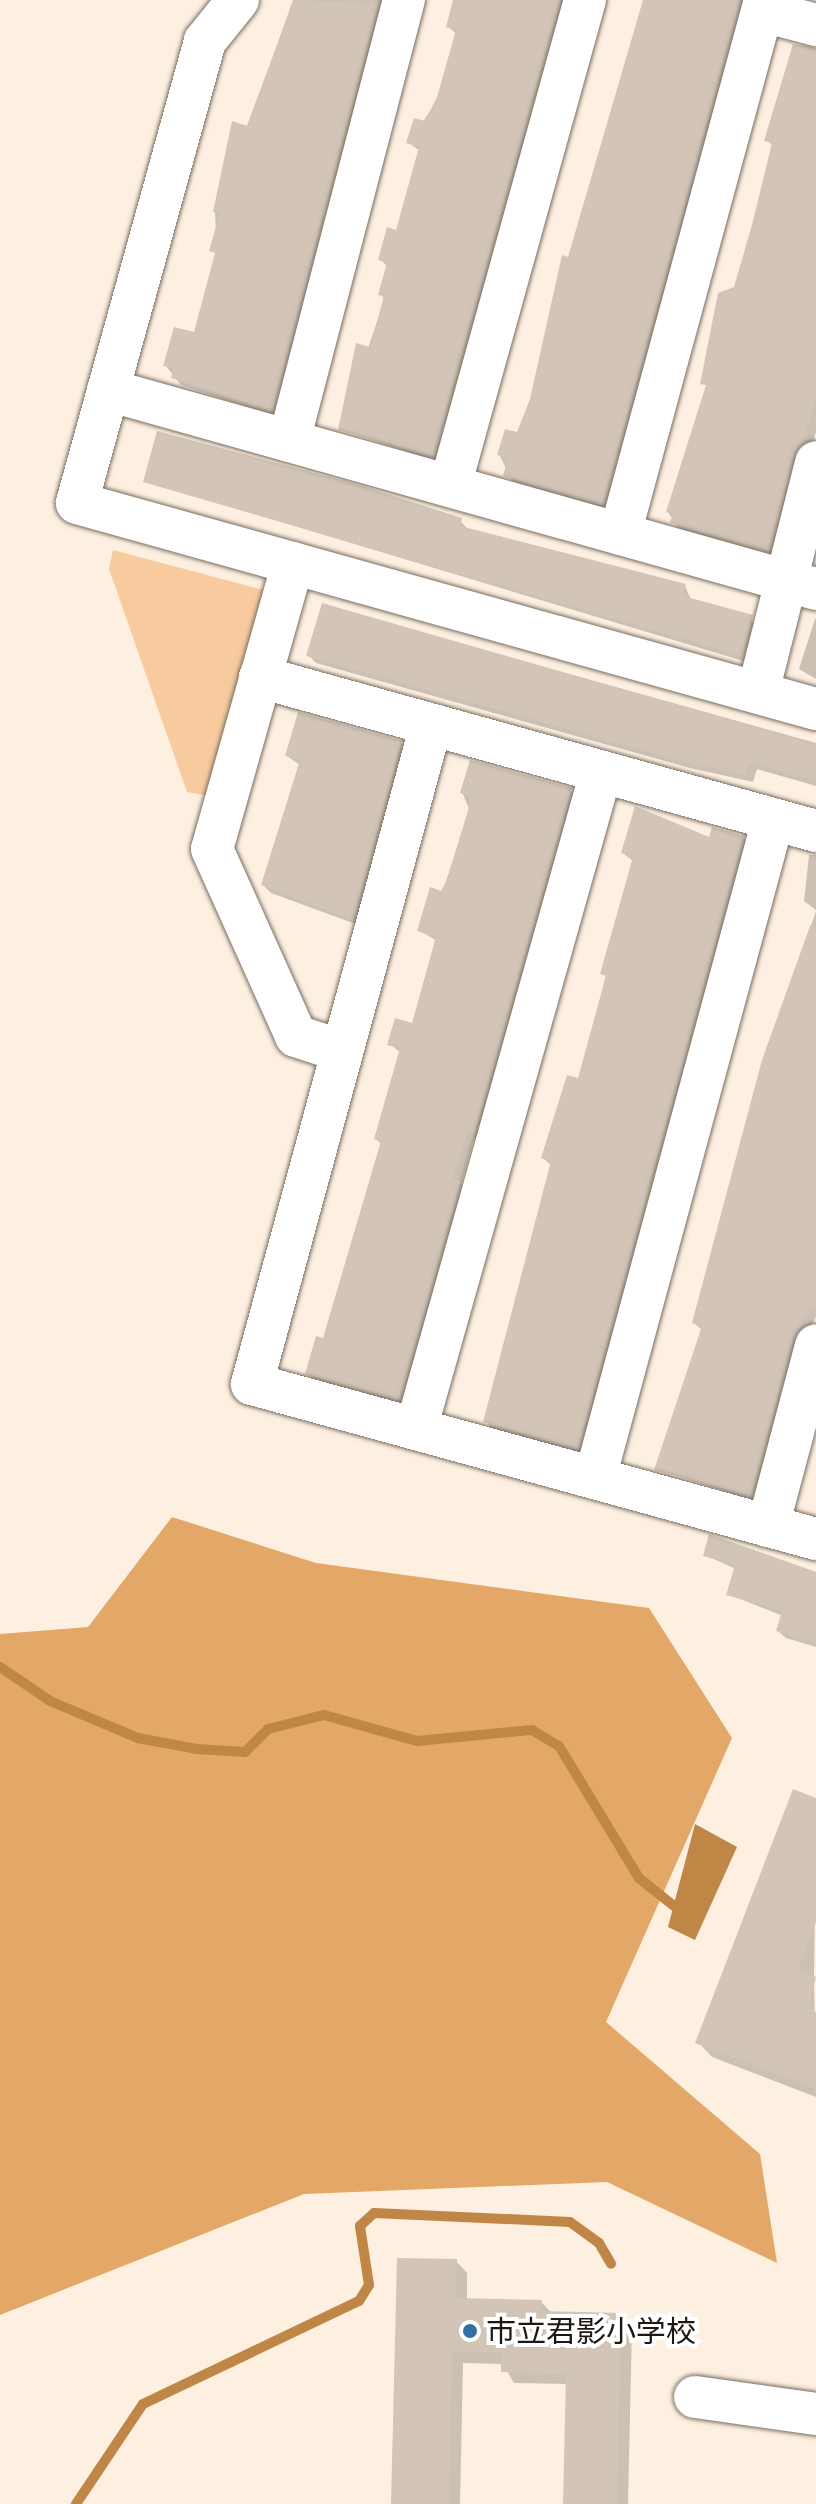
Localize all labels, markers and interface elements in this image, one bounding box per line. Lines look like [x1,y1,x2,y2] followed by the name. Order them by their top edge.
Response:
[486,2313,696,2349] place label: 市立君影小学校
[461,2322,479,2340] marker: 市立君影小学校

